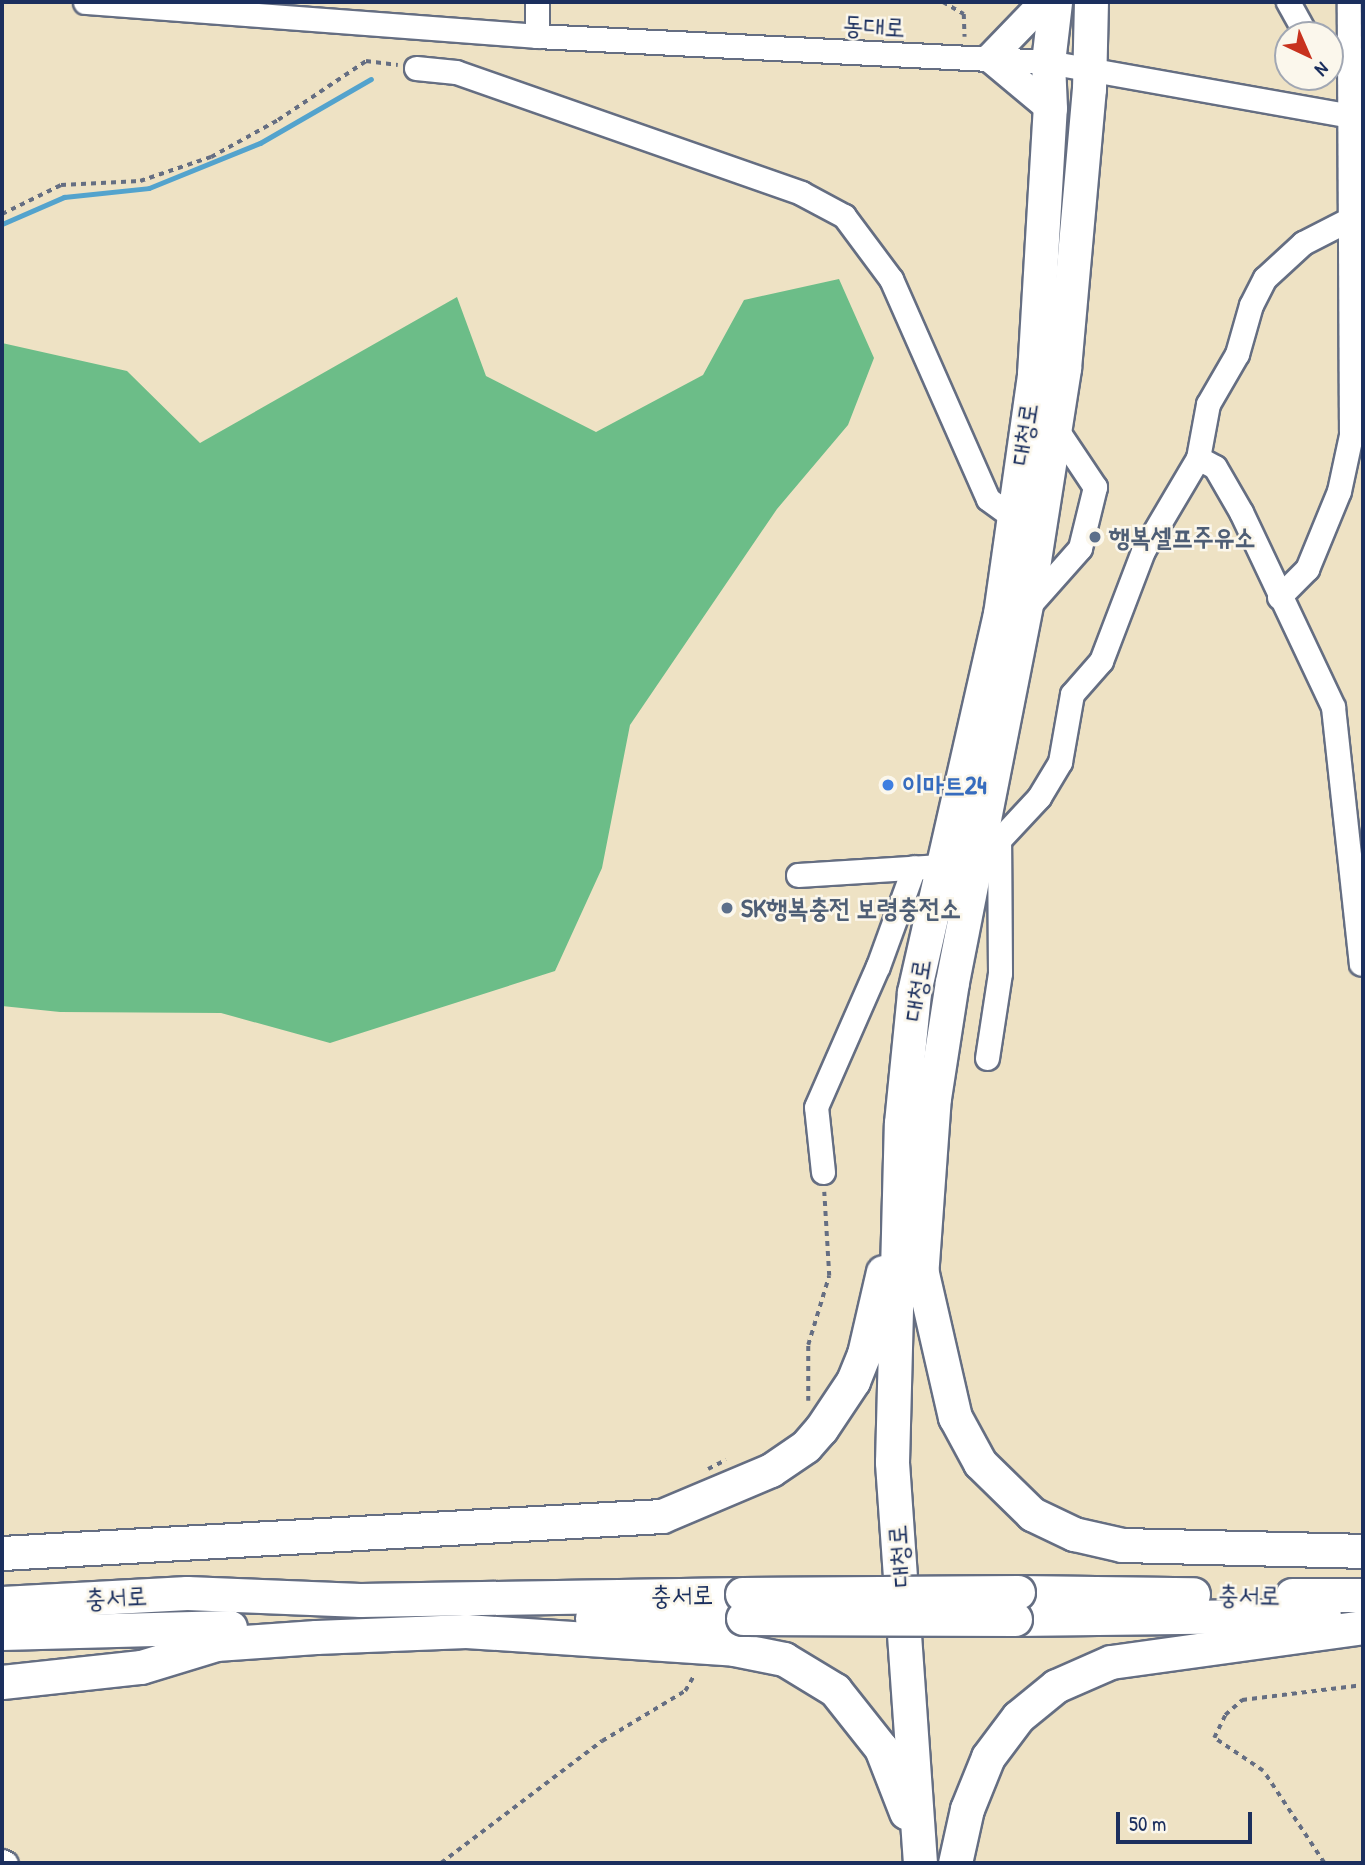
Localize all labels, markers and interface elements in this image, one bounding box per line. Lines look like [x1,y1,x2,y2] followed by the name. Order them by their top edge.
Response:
[842,9,906,43] street label: 동대로
[1274,21,1344,91] north arrow
[1310,57,1335,83] text: N
[1004,401,1044,467] street label: 대청로
[1109,521,1255,553] place label: 행복셀프주유소
[1087,529,1103,545] marker: 행복셀프주유소
[902,769,987,801] place label: 이마트24
[880,777,896,793] marker: 이마트24
[741,892,961,924] place label: SK행복충전 보령충전소
[719,900,735,916] marker: SK행복충전 보령충전소
[897,957,937,1023] street label: 대청로
[881,1524,917,1588] street label: 대청로
[650,1579,714,1611] street label: 충서로
[1217,1579,1281,1611] street label: 충서로
[84,1580,148,1614] street label: 충서로
[1120,1798,1256,1842] scale bar
[1129,1809,1166,1838] text: 50 m

